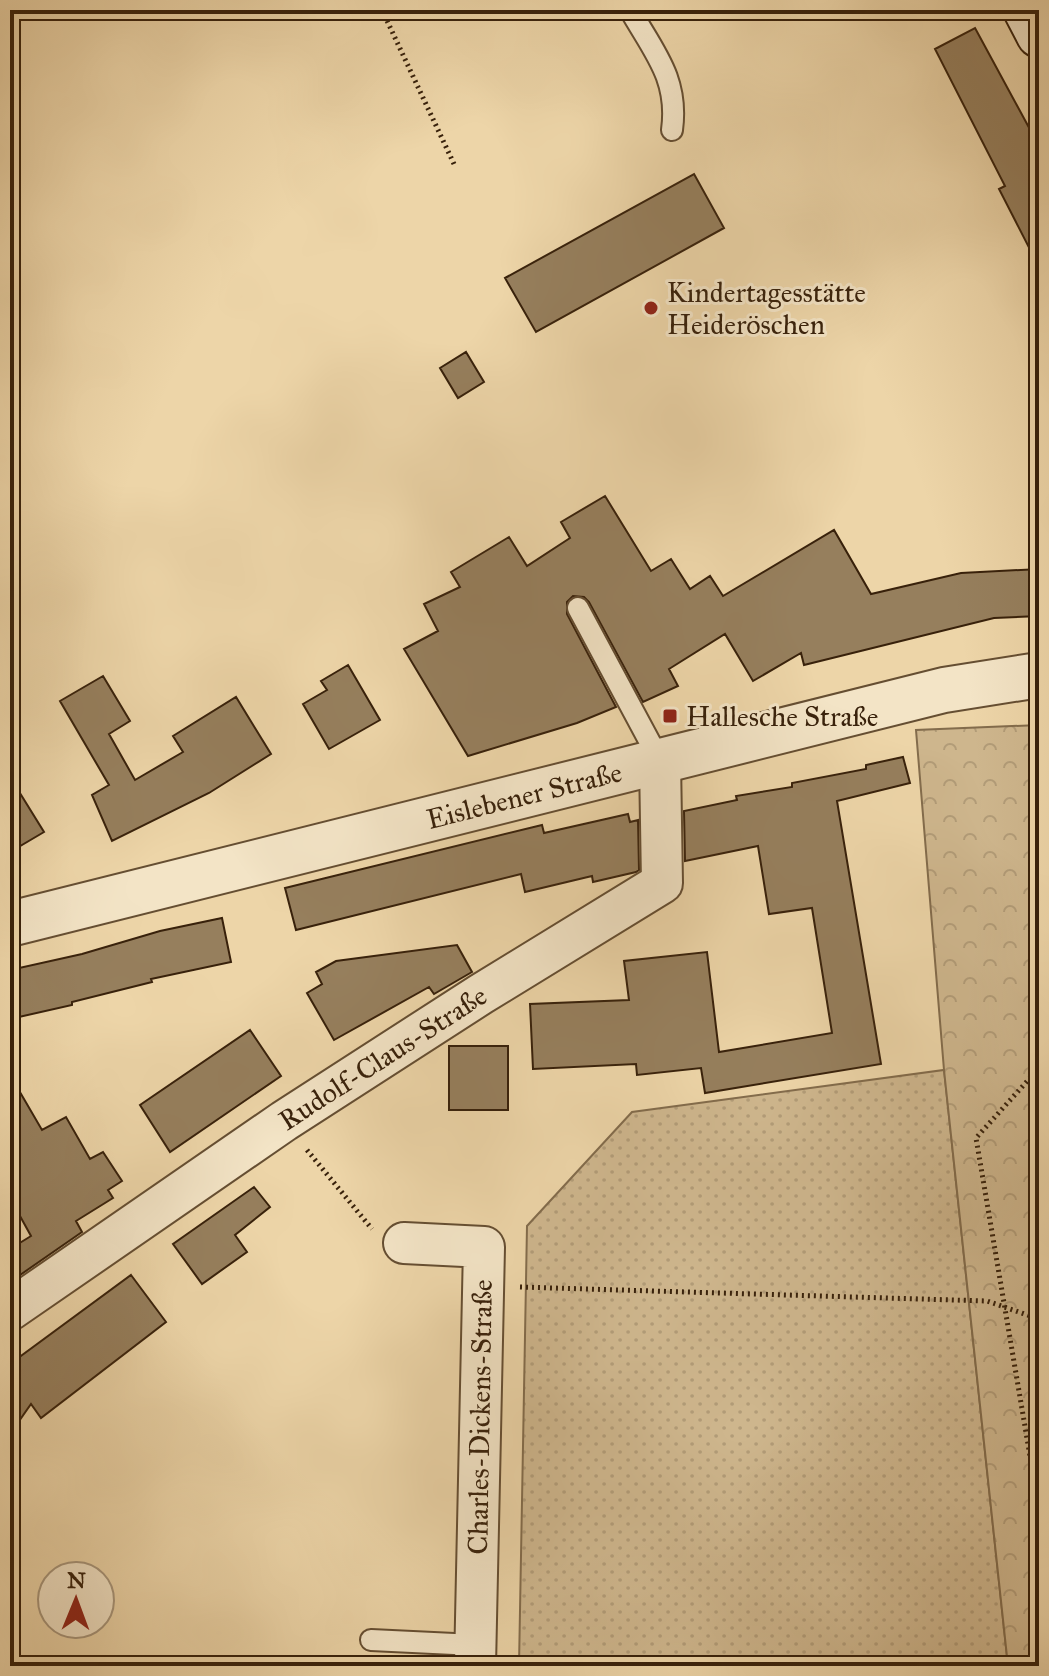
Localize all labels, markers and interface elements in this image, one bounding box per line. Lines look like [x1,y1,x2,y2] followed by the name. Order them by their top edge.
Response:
[667,275,866,342] place label: Kindertagesstätte Heideröschen
[642,299,660,317] marker: Kindertagesstätte Heideröschen
[686,699,878,734] place label: Hallesche Straße
[661,707,679,725] marker: Hallesche Straße
[423,754,626,837] street label: Eislebener Straße
[272,978,493,1137] street label: Rudolf-Claus-Straße
[460,1279,500,1555] street label: Charles-Dickens-Straße
[36,1560,116,1640] north arrow
[67,1567,86,1594] text: N

